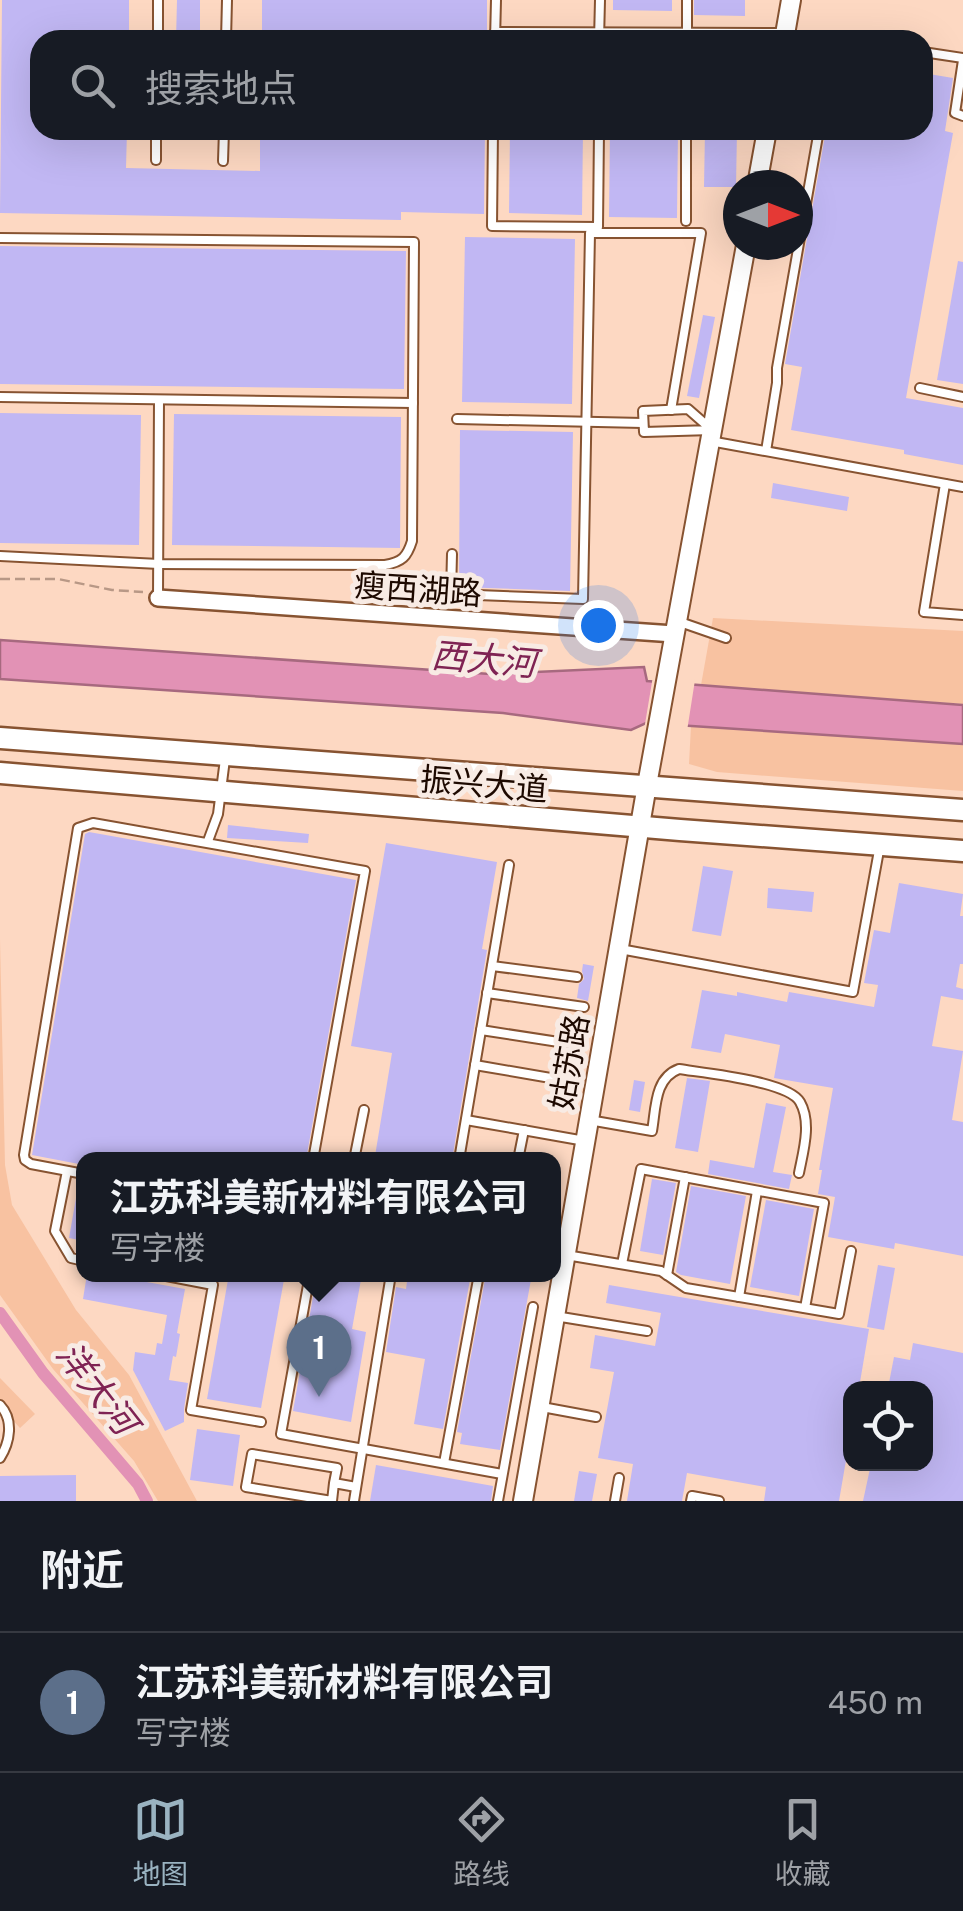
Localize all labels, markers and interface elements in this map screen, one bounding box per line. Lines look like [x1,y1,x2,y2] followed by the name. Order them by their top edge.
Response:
[30,30,933,140] search box
[65,58,120,113] icon: search
[145,66,297,111] text: 搜索地点
[723,170,813,260] north arrow
[353,566,483,612] street label: 瘦西湖路
[573,600,624,651] your location
[430,634,544,685] water label: 西大河
[419,760,549,808] street label: 振兴大道
[542,1012,596,1112] street label: 姑苏路
[76,1152,561,1282] popup
[109,1175,528,1220] text: 江苏科美新材料有限公司
[109,1229,206,1266] text: 写字楼
[286,1314,352,1397] pin: 1
[49,1334,149,1447] water label: 洋大河
[843,1381,933,1471] map controls
[843,1381,933,1471] button: locate
[40,1545,124,1594] text: 附近
[135,1660,553,1705] text: 江苏科美新材料有限公司
[66,1684,79,1721] text: 1
[828,1684,923,1721] text: 450 m
[135,1714,231,1751] text: 写字楼
[132,1792,189,1892] tab: 地图
[453,1792,510,1892] tab: 路线
[774,1792,831,1892] tab: 收藏

